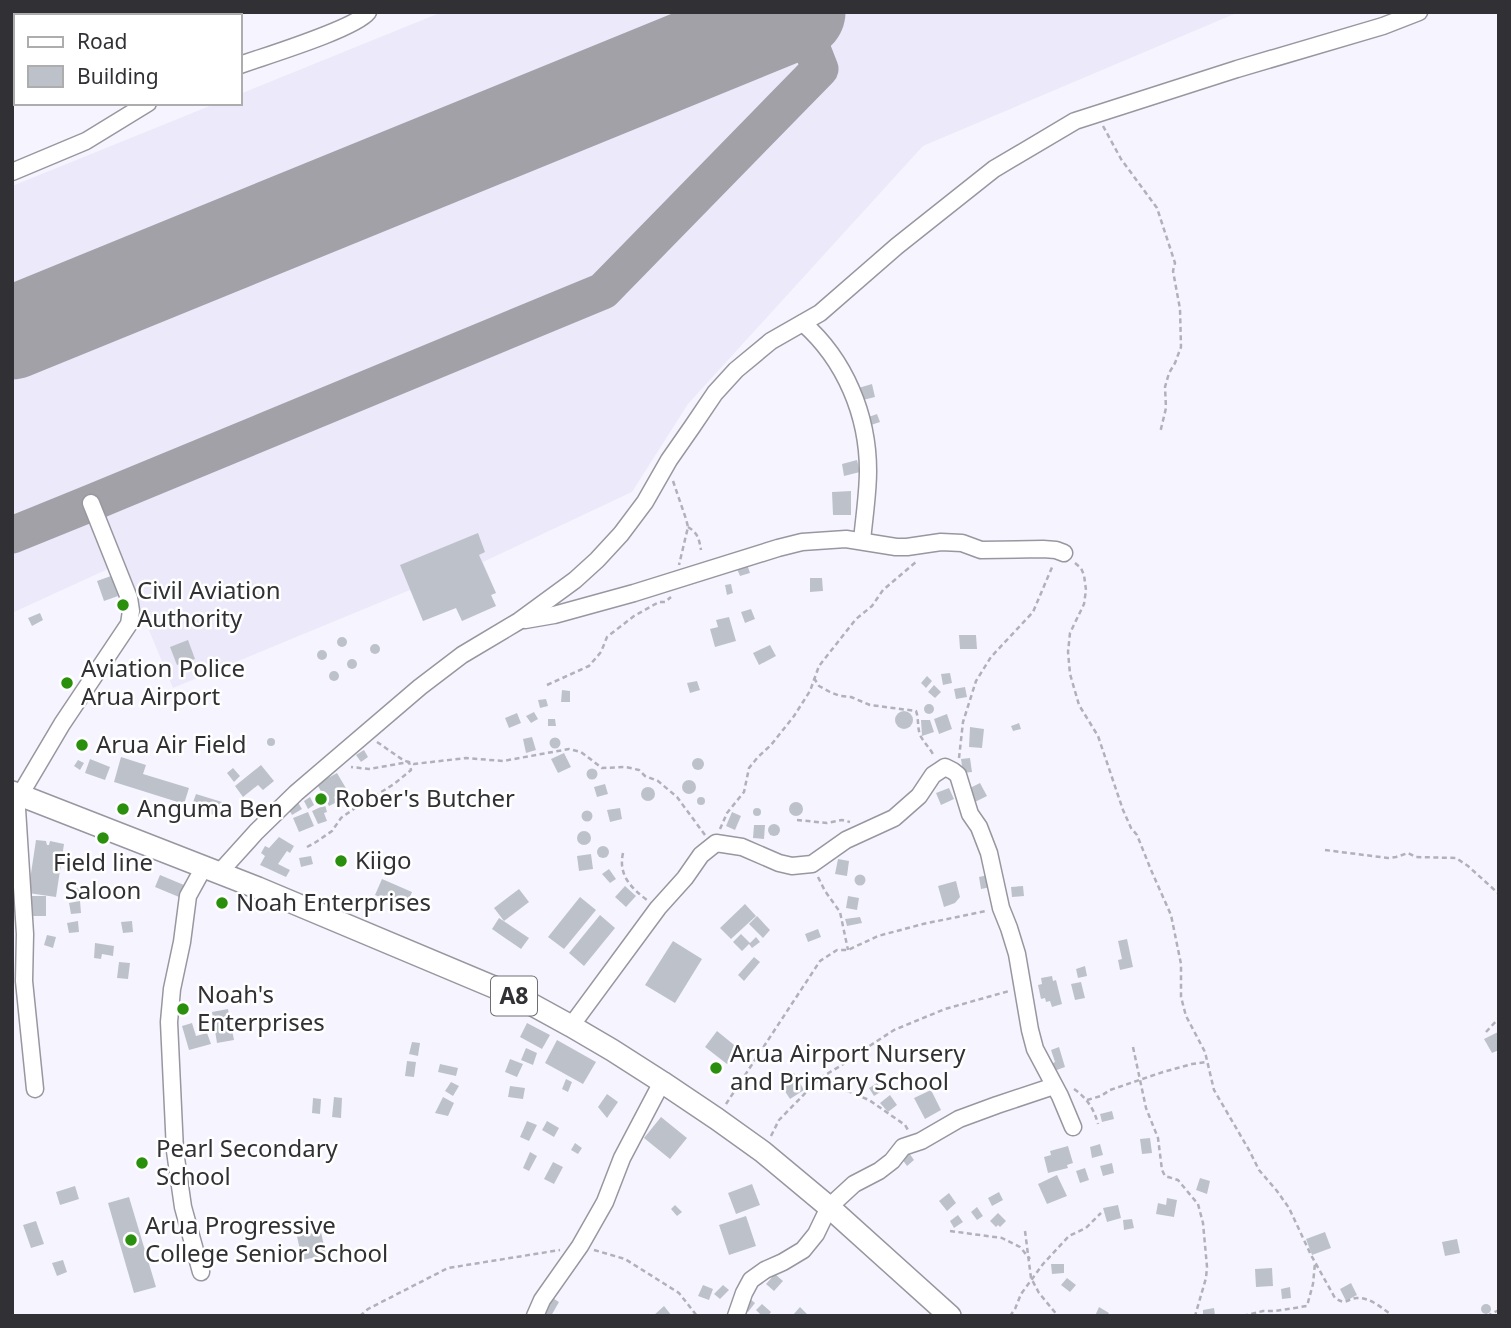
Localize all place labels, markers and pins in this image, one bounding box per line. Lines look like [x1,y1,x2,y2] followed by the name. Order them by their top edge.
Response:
[137,573,281,634] place label: Civil Aviation Authority
[115,597,131,613] marker: Civil Aviation Authority
[81,651,245,712] place label: Aviation Police Arua Airport
[59,675,75,691] marker: Aviation Police Arua Airport
[96,727,247,760] place label: Arua Air Field
[74,737,90,753] marker: Arua Air Field
[335,781,515,814] place label: Rober's Butcher
[137,791,283,824] place label: Anguma Ben
[313,791,329,807] marker: Rober's Butcher
[115,801,131,817] marker: Anguma Ben
[95,830,111,846] marker: Field line Saloon
[355,843,412,876] place label: Kiigo
[53,845,153,906] place label: Field line Saloon
[333,853,349,869] marker: Kiigo
[236,885,431,918] place label: Noah Enterprises
[214,895,230,911] marker: Noah Enterprises
[197,977,325,1038] place label: Noah's Enterprises
[175,1001,191,1017] marker: Noah's Enterprises
[730,1036,966,1097] place label: Arua Airport Nursery and Primary School
[708,1060,724,1076] marker: Arua Airport Nursery and Primary School
[156,1131,339,1192] place label: Pearl Secondary School
[134,1155,150,1171] marker: Pearl Secondary School
[145,1208,388,1269] place label: Arua Progressive College Senior School
[123,1232,139,1248] marker: Arua Progressive College Senior School

